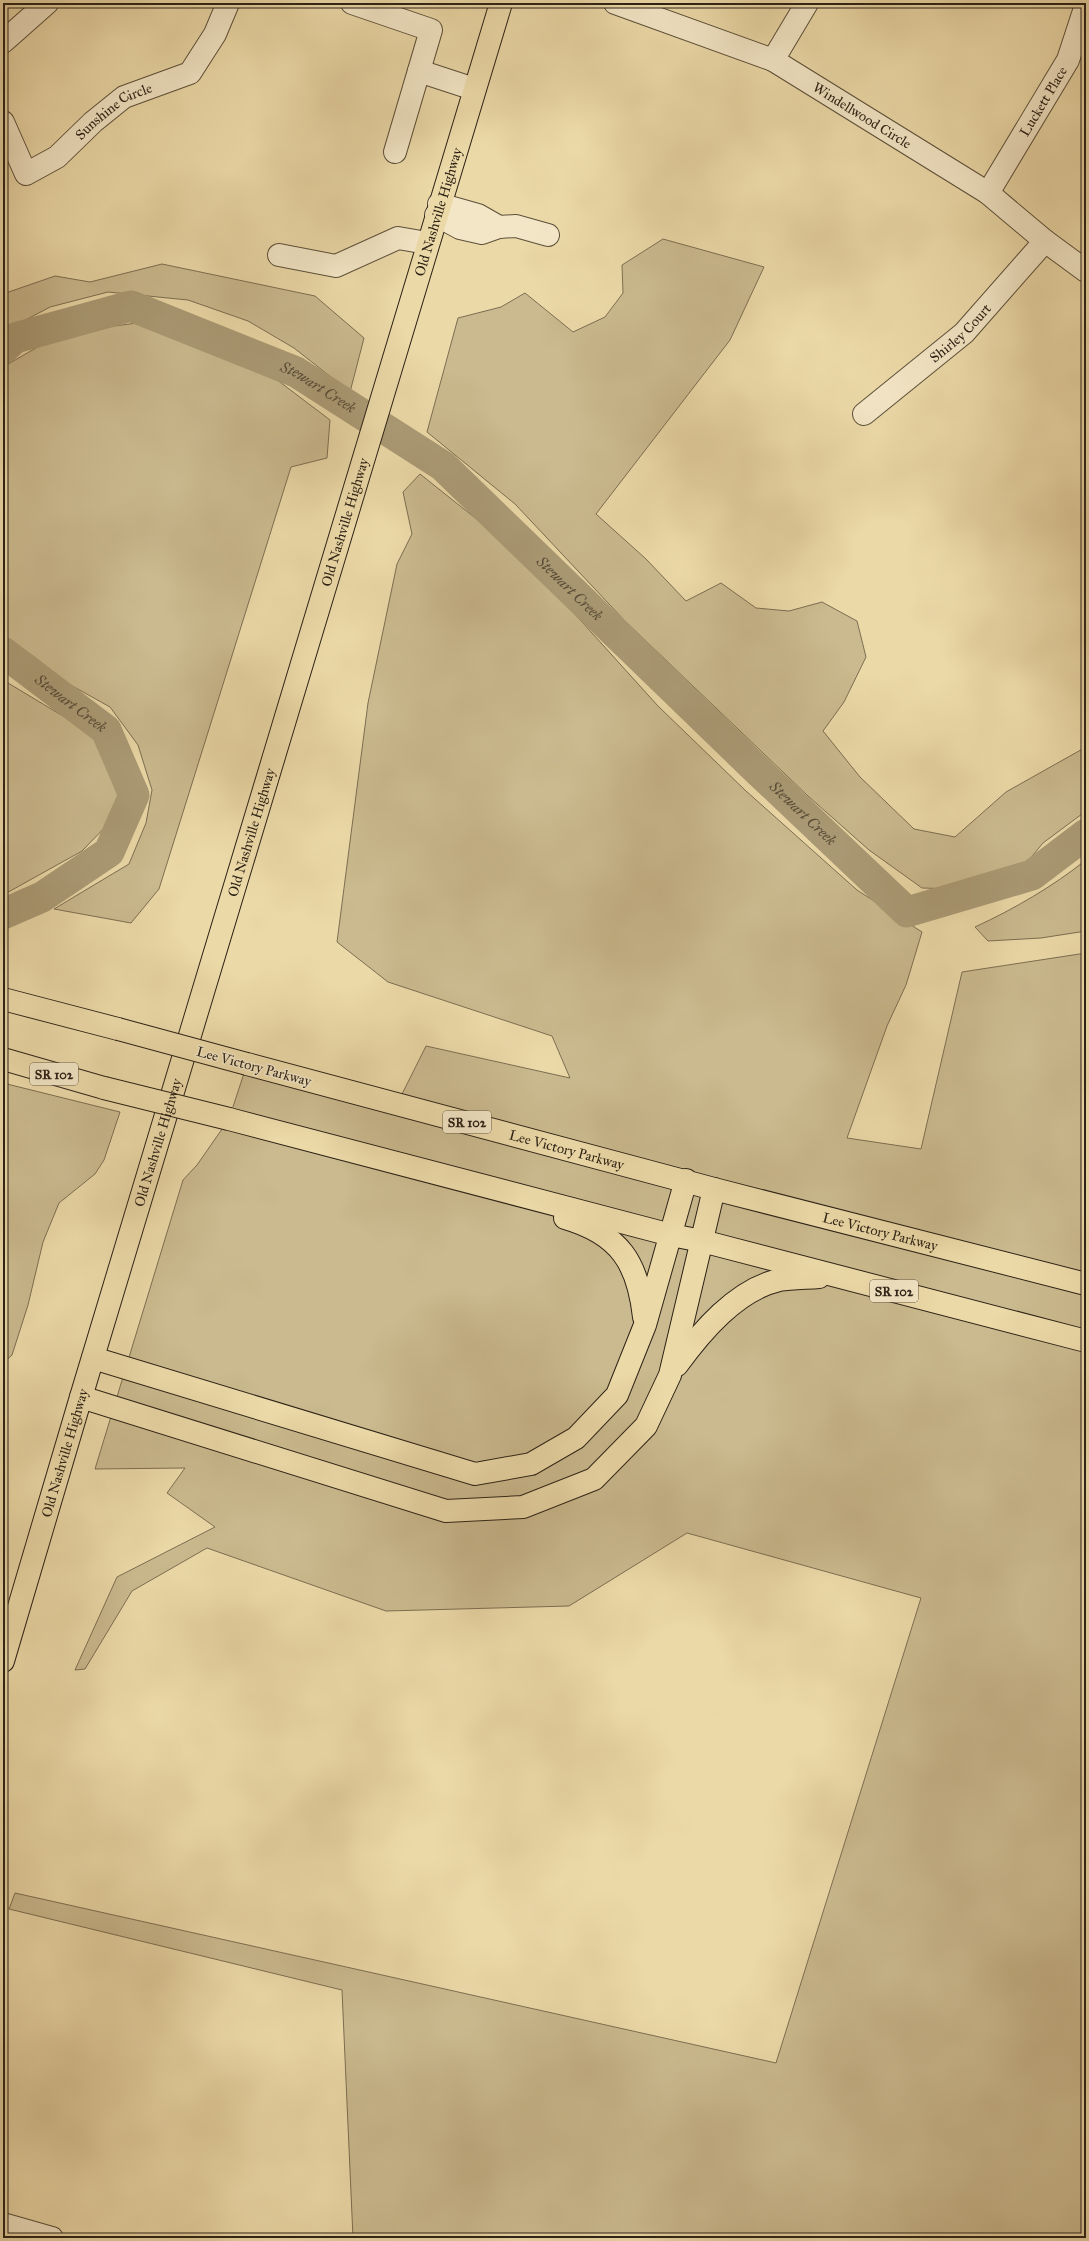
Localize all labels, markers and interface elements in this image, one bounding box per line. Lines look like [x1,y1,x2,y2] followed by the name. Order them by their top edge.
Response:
[1016,63,1071,140] street label: Luckett Place
[810,79,915,153] street label: Windellwood Circle
[72,80,154,144] street label: Sunshine Circle
[411,145,466,278] street label: Old Nashville Highway
[926,300,995,366] street label: Shirley Court
[277,357,360,417] water label: Stewart Creek
[318,456,373,589] street label: Old Nashville Highway
[532,552,607,625] water label: Stewart Creek
[31,670,110,736] water label: Stewart Creek
[224,766,279,899] street label: Old Nashville Highway
[765,777,840,849] water label: Stewart Creek
[195,1043,314,1090] street label: Lee Victory Parkway
[30,1063,78,1085] road number: SR 102
[131,1076,186,1209] street label: Old Nashville Highway
[443,1111,491,1133] road number: SR 102
[507,1127,626,1174] street label: Lee Victory Parkway
[821,1209,940,1255] street label: Lee Victory Parkway
[870,1280,918,1302] road number: SR 102
[38,1386,92,1519] street label: Old Nashville Highway

